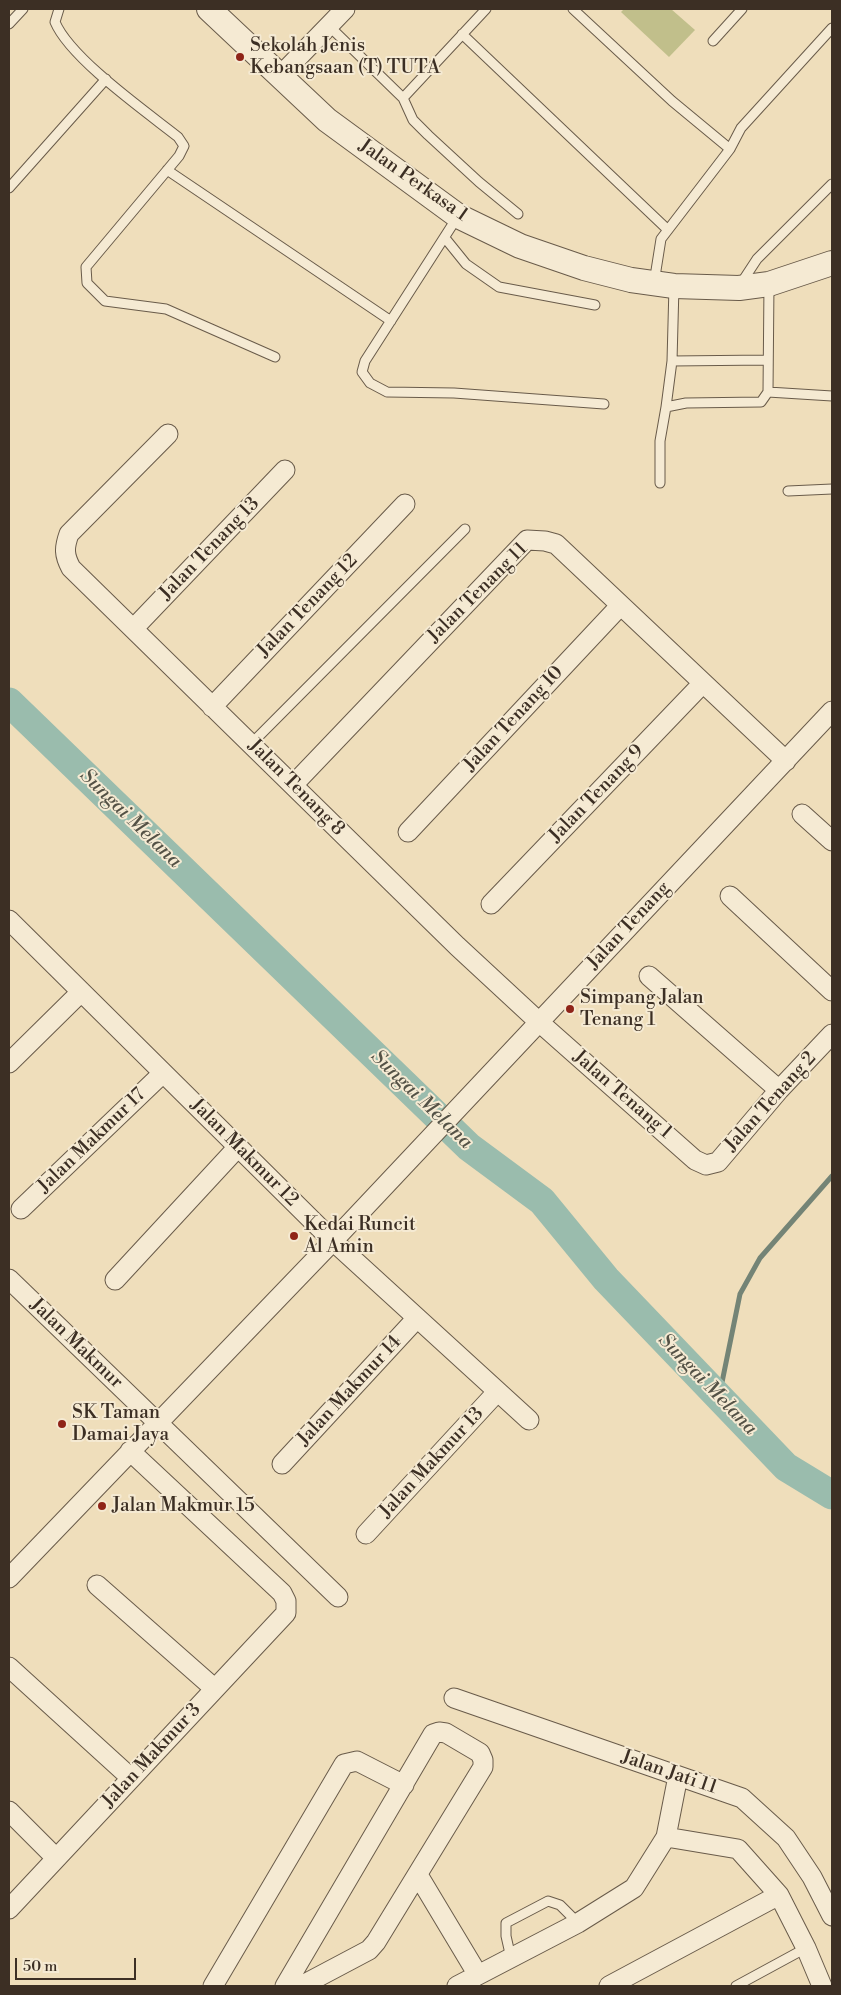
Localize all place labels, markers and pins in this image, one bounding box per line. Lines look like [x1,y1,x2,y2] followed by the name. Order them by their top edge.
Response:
[250,35,440,79] place label: Sekolah Jenis Kebangsaan (T) TUTA
[234,51,246,63] marker: Sekolah Jenis Kebangsaan (T) TUTA
[580,987,704,1031] place label: Simpang Jalan Tenang 1
[564,1003,576,1015] marker: Simpang Jalan Tenang 1
[304,1214,416,1258] place label: Kedai Runcit Al Amin
[288,1230,300,1242] marker: Kedai Runcit Al Amin
[72,1402,169,1446] place label: SK Taman Damai Jaya
[56,1418,68,1430] marker: SK Taman Damai Jaya
[112,1495,255,1517] place label: Jalan Makmur 15
[96,1500,108,1512] marker: Jalan Makmur 15

